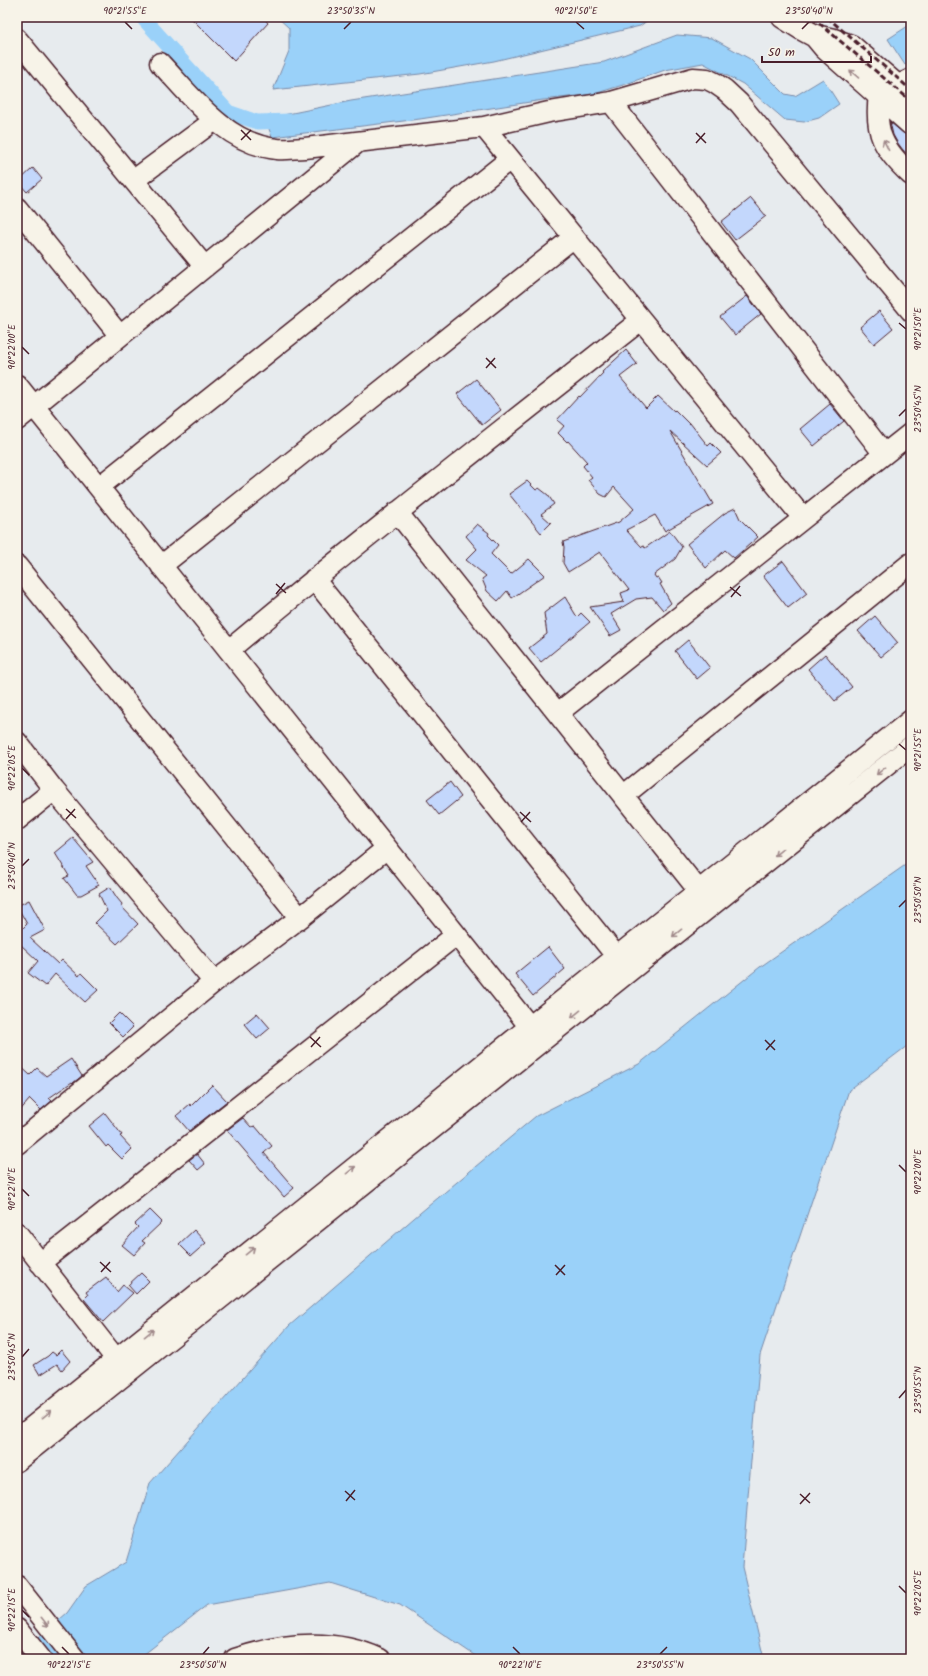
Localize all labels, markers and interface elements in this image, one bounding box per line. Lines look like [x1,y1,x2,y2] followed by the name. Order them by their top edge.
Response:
[103,3,148,19] text: 90°21'55"E
[327,3,375,19] text: 23°50'35"N
[554,3,599,19] text: 90°21'50"E
[785,3,833,19] text: 23°50'40"N
[762,38,871,64] scale bar
[768,43,795,62] text: 50 m
[848,69,859,78] one-way arrow
[882,140,889,152] one-way arrow
[910,306,926,351] text: 90°21'50"E
[4,323,20,370] text: 90°22'00"E
[910,385,926,433] text: 23°50'45"N
[910,727,926,772] text: 90°21'55"E
[4,744,20,791] text: 90°22'05"E
[875,766,886,775] one-way arrow
[4,842,20,890] text: 23°50'40"N
[774,847,784,856] one-way arrow
[910,876,926,924] text: 23°50'50"N
[672,929,683,937] one-way arrow
[570,1010,581,1019] one-way arrow
[910,1148,926,1195] text: 90°22'00"E
[4,1166,20,1211] text: 90°22'10"E
[346,1166,357,1174] one-way arrow
[245,1247,256,1256] one-way arrow
[143,1329,154,1337] one-way arrow
[4,1333,20,1381] text: 23°50'45"N
[910,1366,926,1414] text: 23°50'55"N
[42,1410,53,1419] one-way arrow
[910,1569,926,1616] text: 90°22'05"E
[4,1587,20,1632] text: 90°22'15"E
[41,1616,50,1627] one-way arrow
[47,1657,92,1673] text: 90°22'15"E
[179,1657,227,1673] text: 23°50'50"N
[498,1657,543,1673] text: 90°22'10"E
[636,1657,684,1673] text: 23°50'55"N

